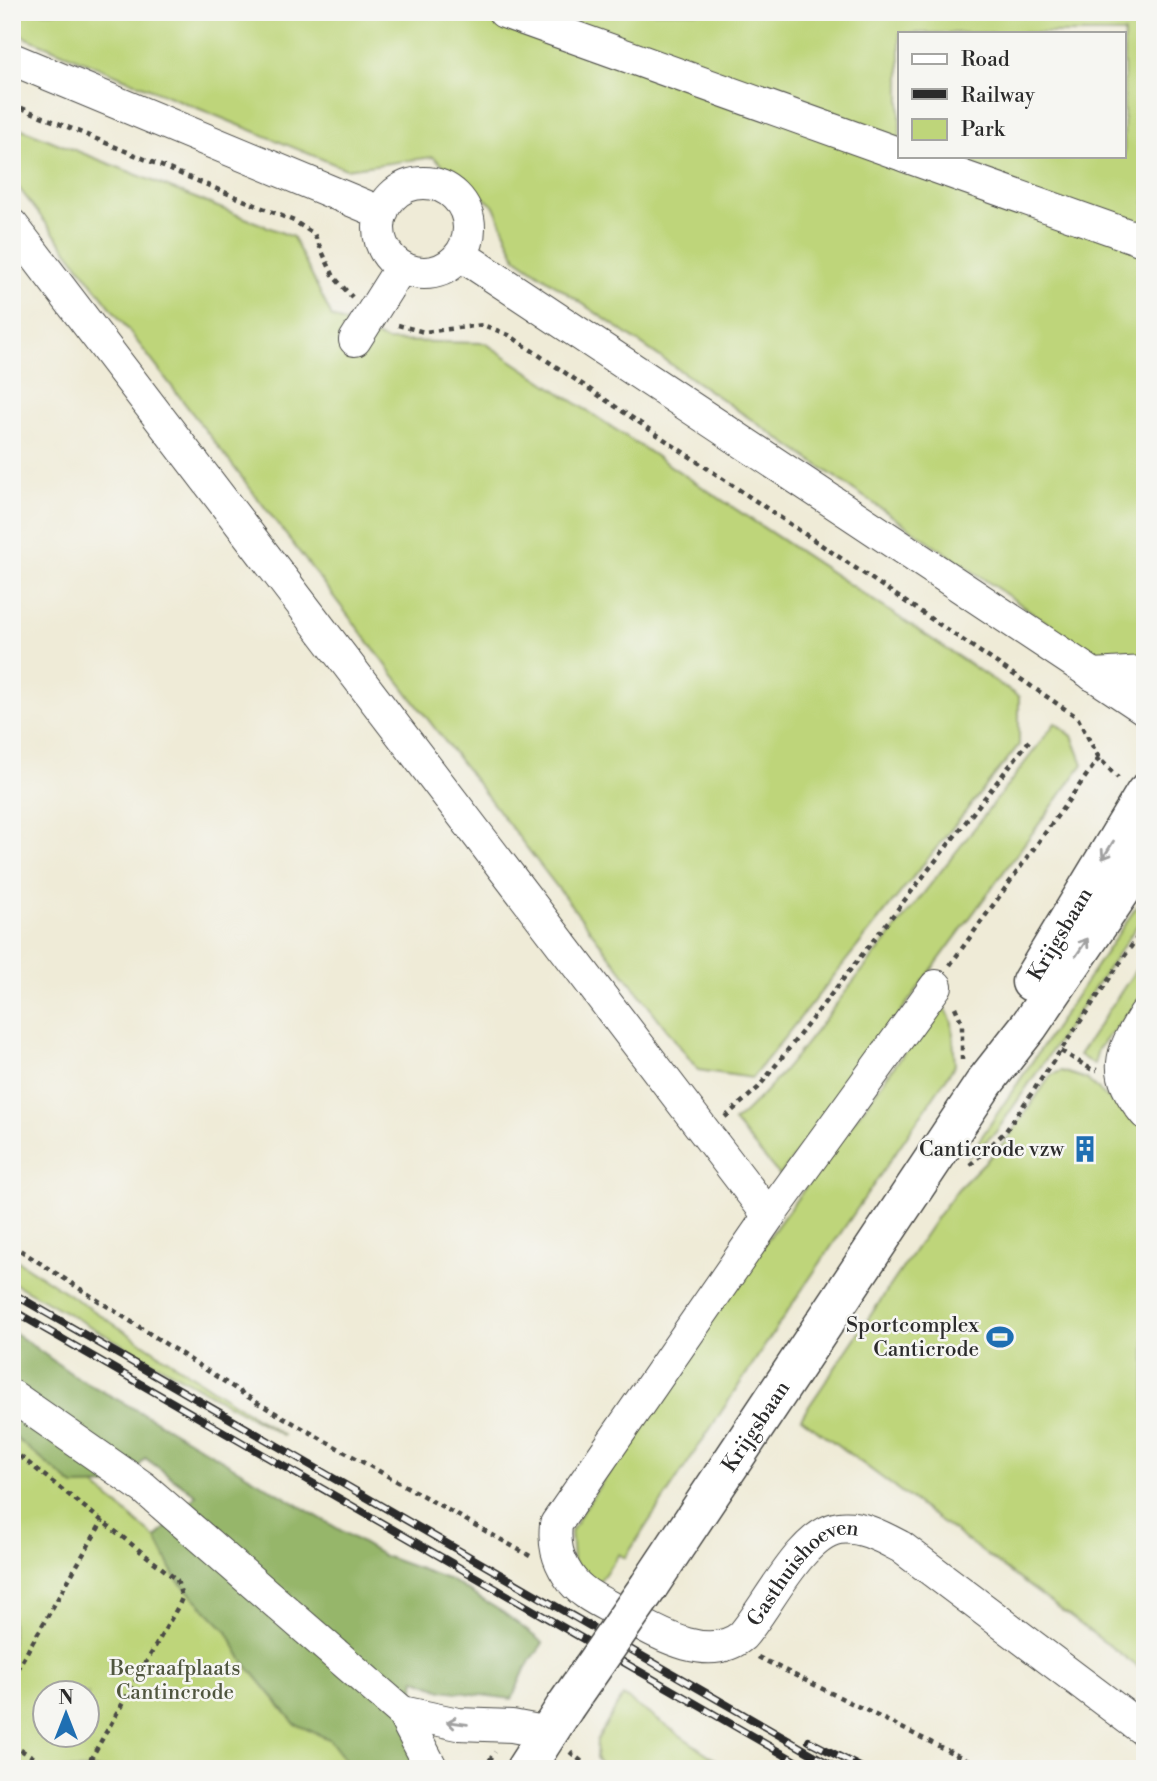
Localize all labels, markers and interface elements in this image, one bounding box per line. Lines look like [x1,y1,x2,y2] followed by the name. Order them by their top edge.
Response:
[898,32,1126,158] legend
[961,47,1010,73] text: Road
[961,83,1036,109] text: Railway
[961,117,1006,143] text: Park
[1101,840,1115,860] one-way arrow
[1023,883,1099,986] street label: Krijgsbaan
[1075,938,1089,958] one-way arrow
[1070,1134,1100,1164] building icon: Canticrode vzw
[919,1137,1065,1163] place label: Canticrode vzw
[846,1313,979,1363] place label: Sportcomplex Canticrode
[985,1322,1015,1352] sports icon: Sportcomplex Canticrode
[717,1376,796,1477] street label: Krijgsbaan
[742,1515,861,1632] street label: Gasthuishoeven
[109,1656,240,1706] park label: Begraafplaats Cantincrode
[32,1680,102,1750] north arrow
[58,1686,74,1710] text: N
[446,1716,469,1729] one-way arrow

